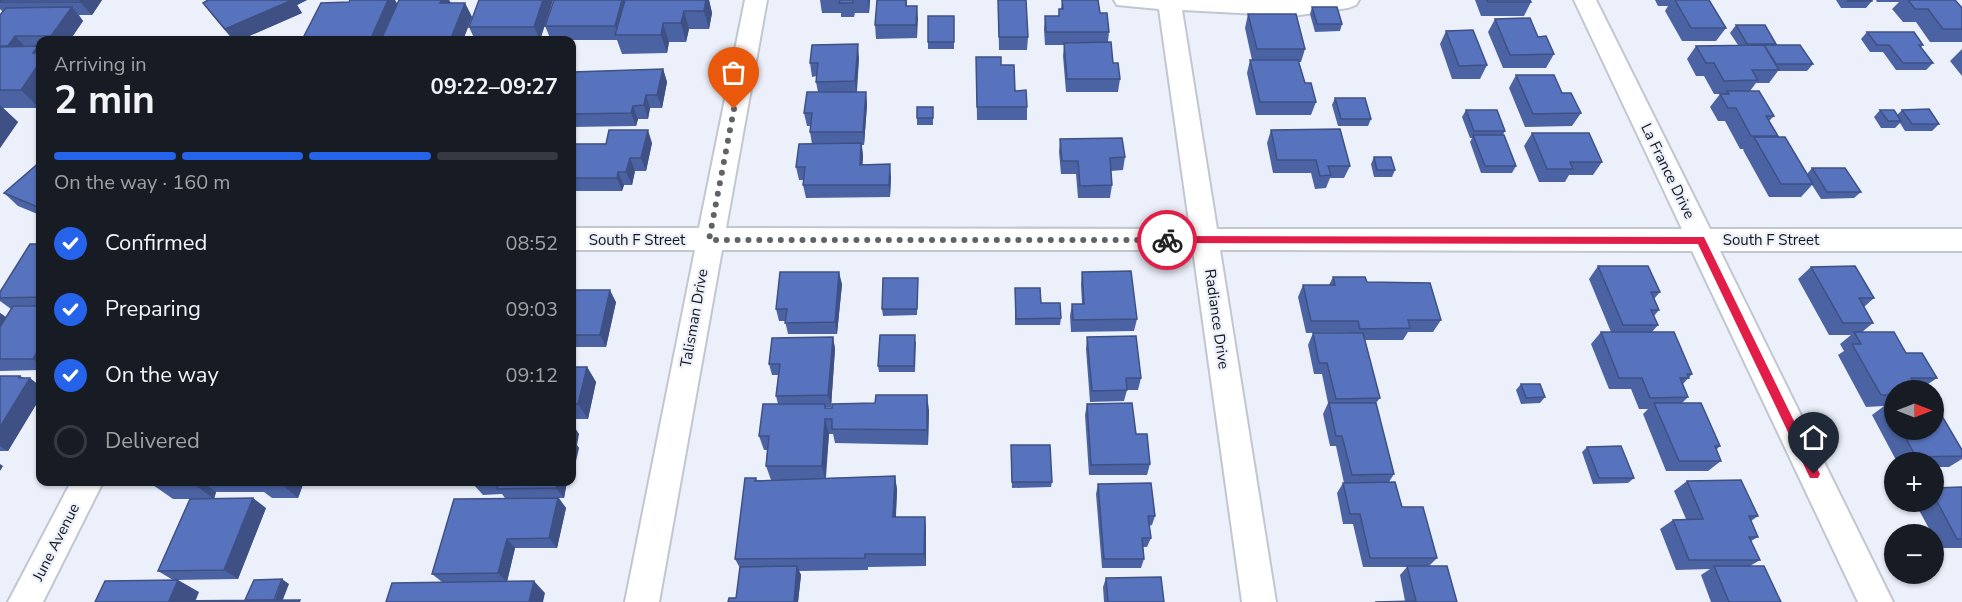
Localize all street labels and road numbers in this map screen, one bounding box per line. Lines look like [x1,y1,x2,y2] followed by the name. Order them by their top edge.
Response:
[1636,120,1700,222] street label: La France Drive
[589,230,686,250] street label: South F Street
[1723,230,1820,250] street label: South F Street
[675,267,713,369] street label: Talisman Drive
[1200,268,1234,370] street label: Radiance Drive
[27,500,84,585] street label: June Avenue

